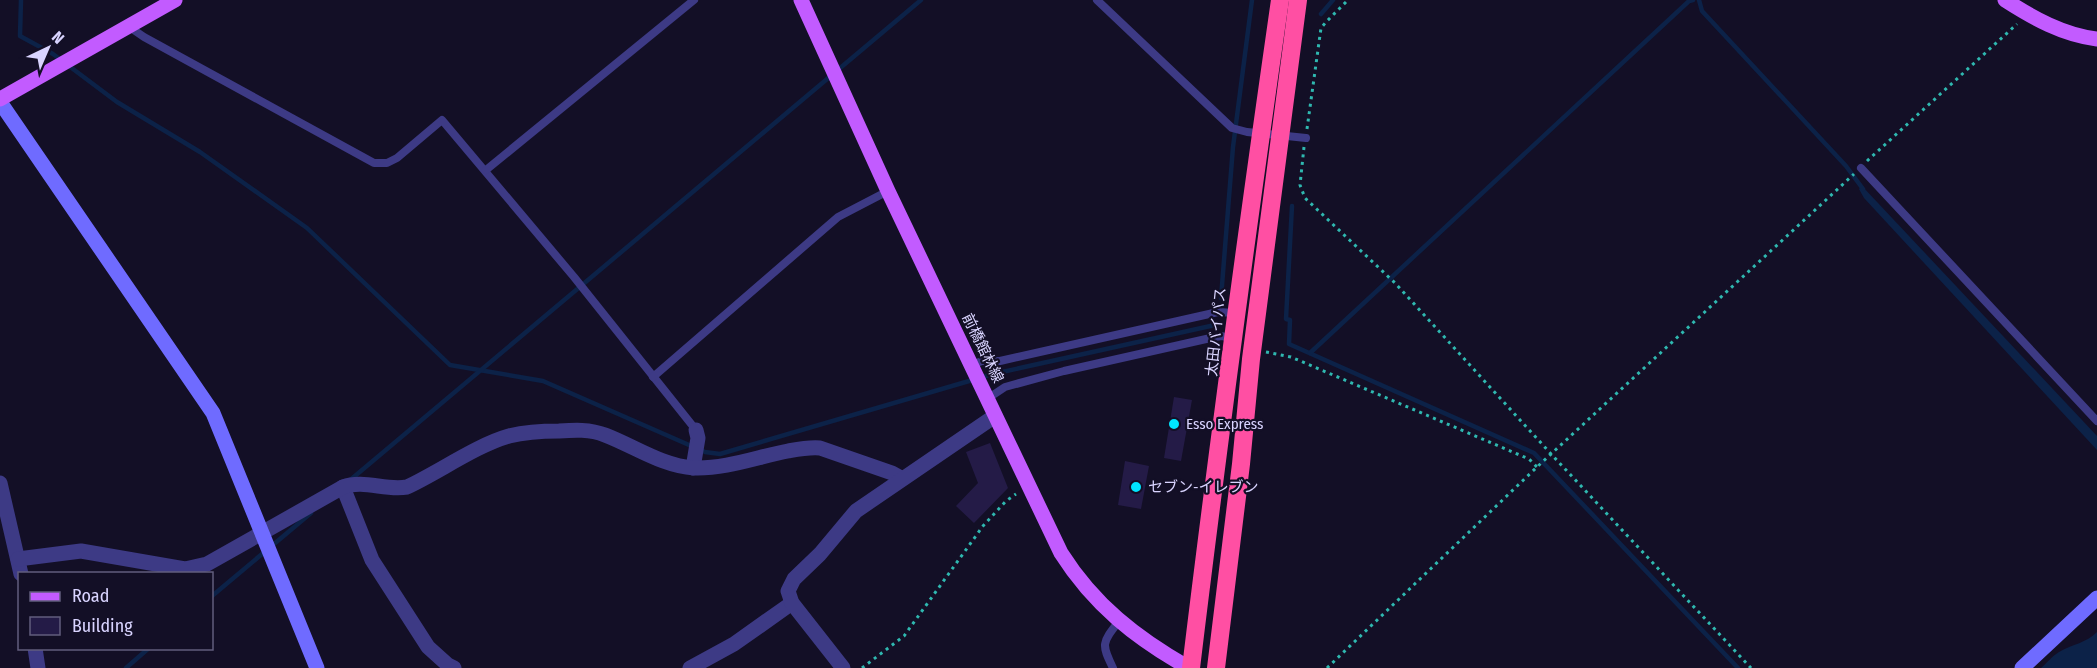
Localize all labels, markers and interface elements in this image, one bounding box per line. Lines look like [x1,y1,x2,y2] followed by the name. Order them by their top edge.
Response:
[18,18,78,78] north arrow
[48,27,68,48] text: N
[1202,286,1230,378] street label: 太田バイパス
[958,310,1008,386] street label: 前橋館林線
[1186,415,1264,433] place label: Esso Express
[1167,417,1181,431] marker: Esso Express
[1148,478,1259,496] place label: セブン-イレブン
[1129,480,1143,494] marker: セブン-イレブン
[18,572,213,650] legend
[72,585,109,607] text: Road
[72,615,133,637] text: Building

